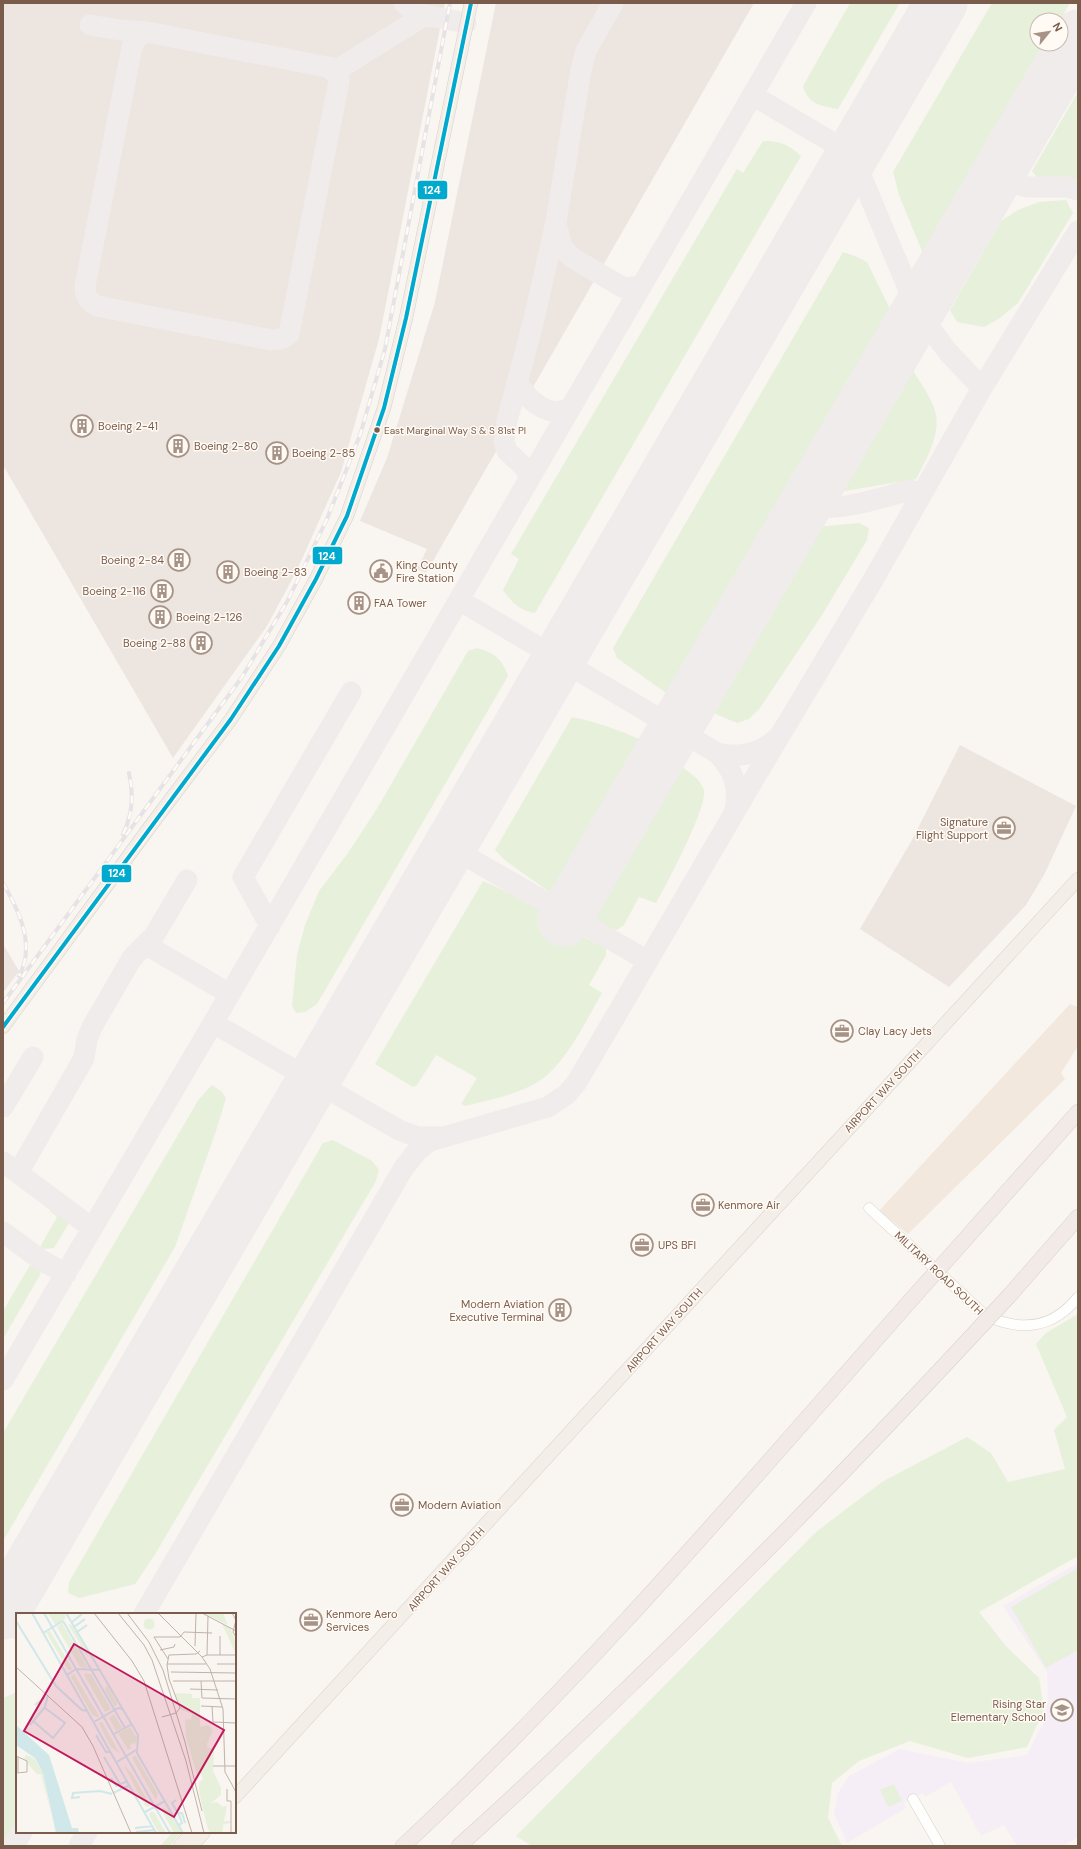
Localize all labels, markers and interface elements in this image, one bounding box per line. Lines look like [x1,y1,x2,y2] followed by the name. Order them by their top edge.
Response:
[1029,12,1069,52] north arrow
[1050,20,1066,34] text: N
[417,180,448,200] line badge: 124
[423,183,441,197] text: 124
[69,413,95,439] building icon: Boeing 2-41
[98,419,158,433] place label: Boeing 2-41
[384,424,526,437] place label: East Marginal Way S & S 81st Pl
[372,425,382,435] marker: East Marginal Way S & S 81st Pl
[165,433,191,459] building icon: Boeing 2-80
[194,439,258,453] place label: Boeing 2-80
[264,440,290,466] building icon: Boeing 2-85
[292,446,355,460] place label: Boeing 2-85
[312,546,343,565] line badge: 124
[166,547,192,573] building icon: Boeing 2-84
[318,549,336,563] text: 124
[101,553,164,567] place label: Boeing 2-84
[368,558,394,584] public building icon: King County Fire Station
[396,558,458,585] place label: King County Fire Station
[215,559,241,585] building icon: Boeing 2-83
[244,565,307,579] place label: Boeing 2-83
[149,578,175,604] building icon: Boeing 2-116
[83,584,146,598] place label: Boeing 2-116
[346,590,372,616] building icon: FAA Tower
[374,596,427,610] place label: FAA Tower
[147,604,173,630] building icon: Boeing 2-126
[176,610,242,624] place label: Boeing 2-126
[188,630,214,656] building icon: Boeing 2-88
[123,636,186,650] place label: Boeing 2-88
[916,815,988,842] place label: Signature Flight Support
[991,815,1017,841] office icon: Signature Flight Support
[101,864,132,883] line badge: 124
[108,866,126,880] text: 124
[829,1018,855,1044] office icon: Clay Lacy Jets
[858,1024,932,1038] place label: Clay Lacy Jets
[841,1047,925,1135] street label: AIRPORT WAY SOUTH
[690,1192,716,1218] office icon: Kenmore Air
[718,1198,780,1212] place label: Kenmore Air
[892,1228,986,1318] street label: MILITARY ROAD SOUTH
[629,1232,655,1258] office icon: UPS BFI
[658,1238,696,1252] place label: UPS BFI
[623,1285,705,1375] street label: AIRPORT WAY SOUTH
[449,1297,544,1324] place label: Modern Aviation Executive Terminal
[547,1297,573,1323] building icon: Modern Aviation Executive Terminal
[389,1492,415,1518] office icon: Modern Aviation
[418,1498,501,1512] place label: Modern Aviation
[405,1524,487,1614] street label: AIRPORT WAY SOUTH
[298,1607,324,1633] office icon: Kenmore Aero Services
[326,1607,398,1634] place label: Kenmore Aero Services
[16,1613,236,1833] inset map
[951,1697,1046,1724] place label: Rising Star Elementary School
[1049,1697,1075,1723] school or university icon: Rising Star Elementary School

